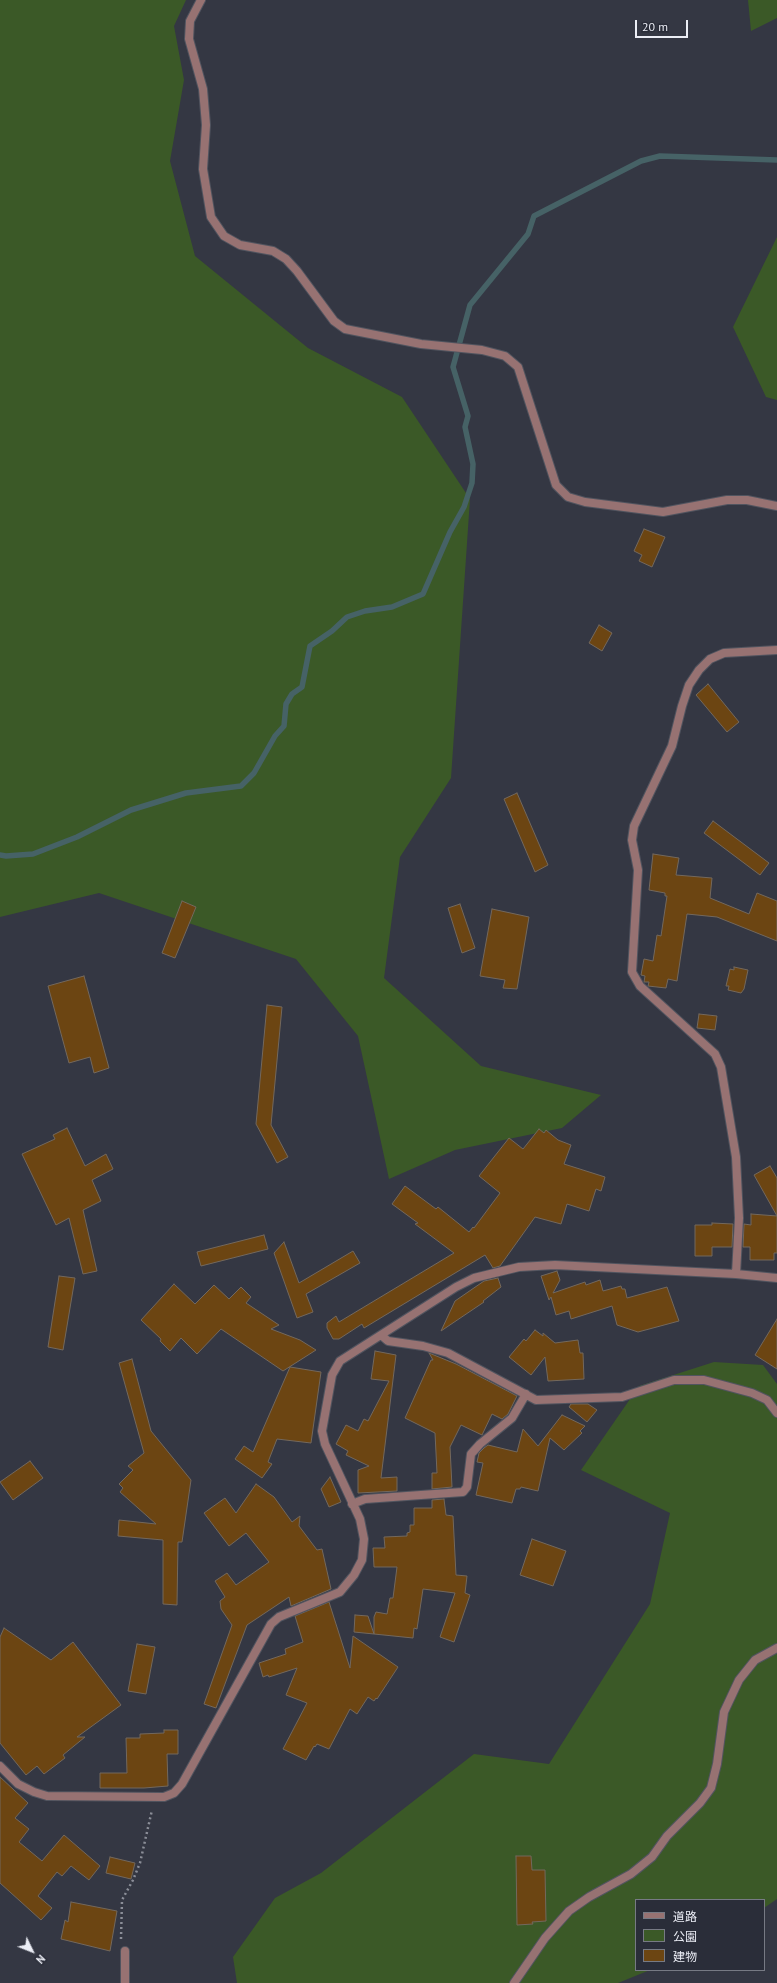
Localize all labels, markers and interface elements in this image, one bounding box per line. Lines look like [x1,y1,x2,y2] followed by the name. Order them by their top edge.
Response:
[637,12,690,38] scale bar
[642,19,668,34] text: 20 m
[635,1899,765,1971] legend
[673,1909,697,1924] text: 道路
[673,1929,697,1944] text: 公園
[12,1931,52,1971] north arrow
[673,1949,697,1964] text: 建物
[33,1952,48,1967] text: N

